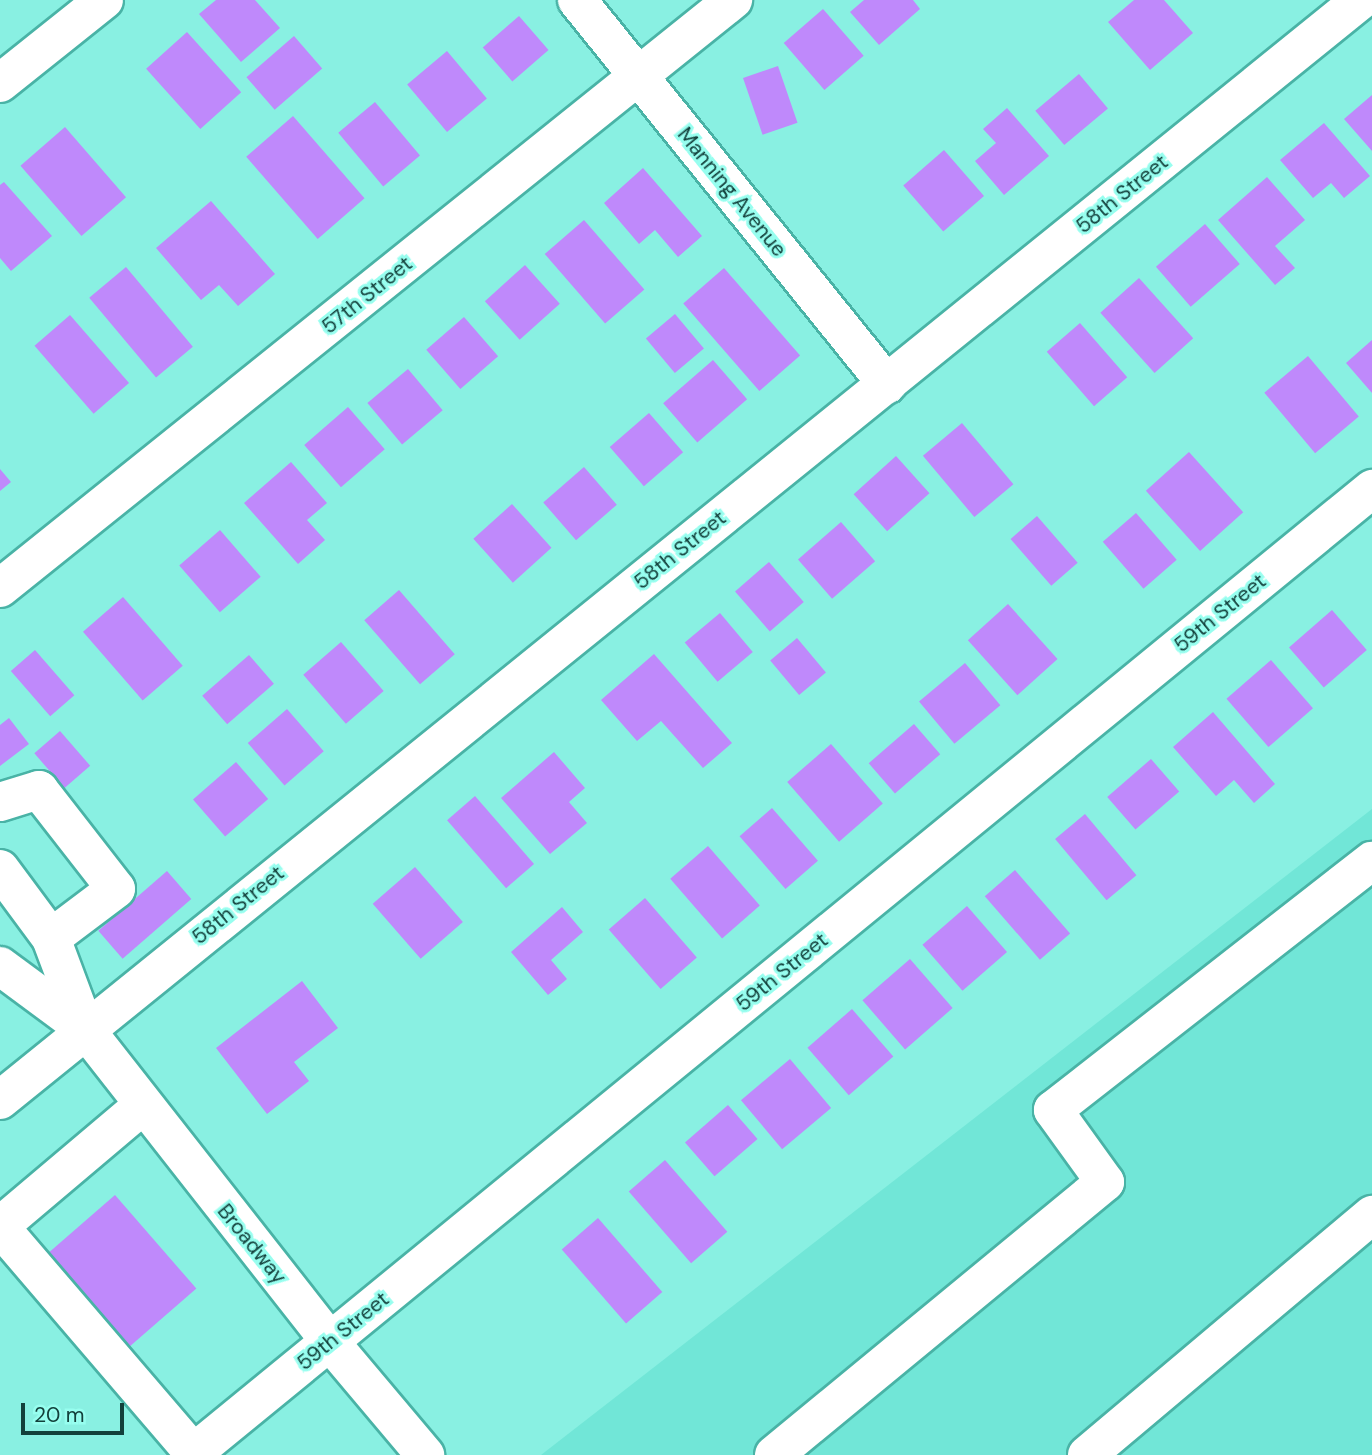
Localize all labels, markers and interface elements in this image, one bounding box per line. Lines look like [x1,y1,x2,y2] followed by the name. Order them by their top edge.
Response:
[672,122,792,262] street label: Manning Avenue
[1071,149,1173,239] street label: 58th Street
[317,251,417,339] street label: 57th Street
[629,505,731,595] street label: 58th Street
[1169,568,1271,658] street label: 59th Street
[187,860,289,950] street label: 58th Street
[731,927,833,1017] street label: 59th Street
[212,1199,292,1289] street label: Broadway
[292,1286,394,1376] street label: 59th Street
[24,1388,128,1432] scale bar
[34,1401,85,1429] text: 20 m

